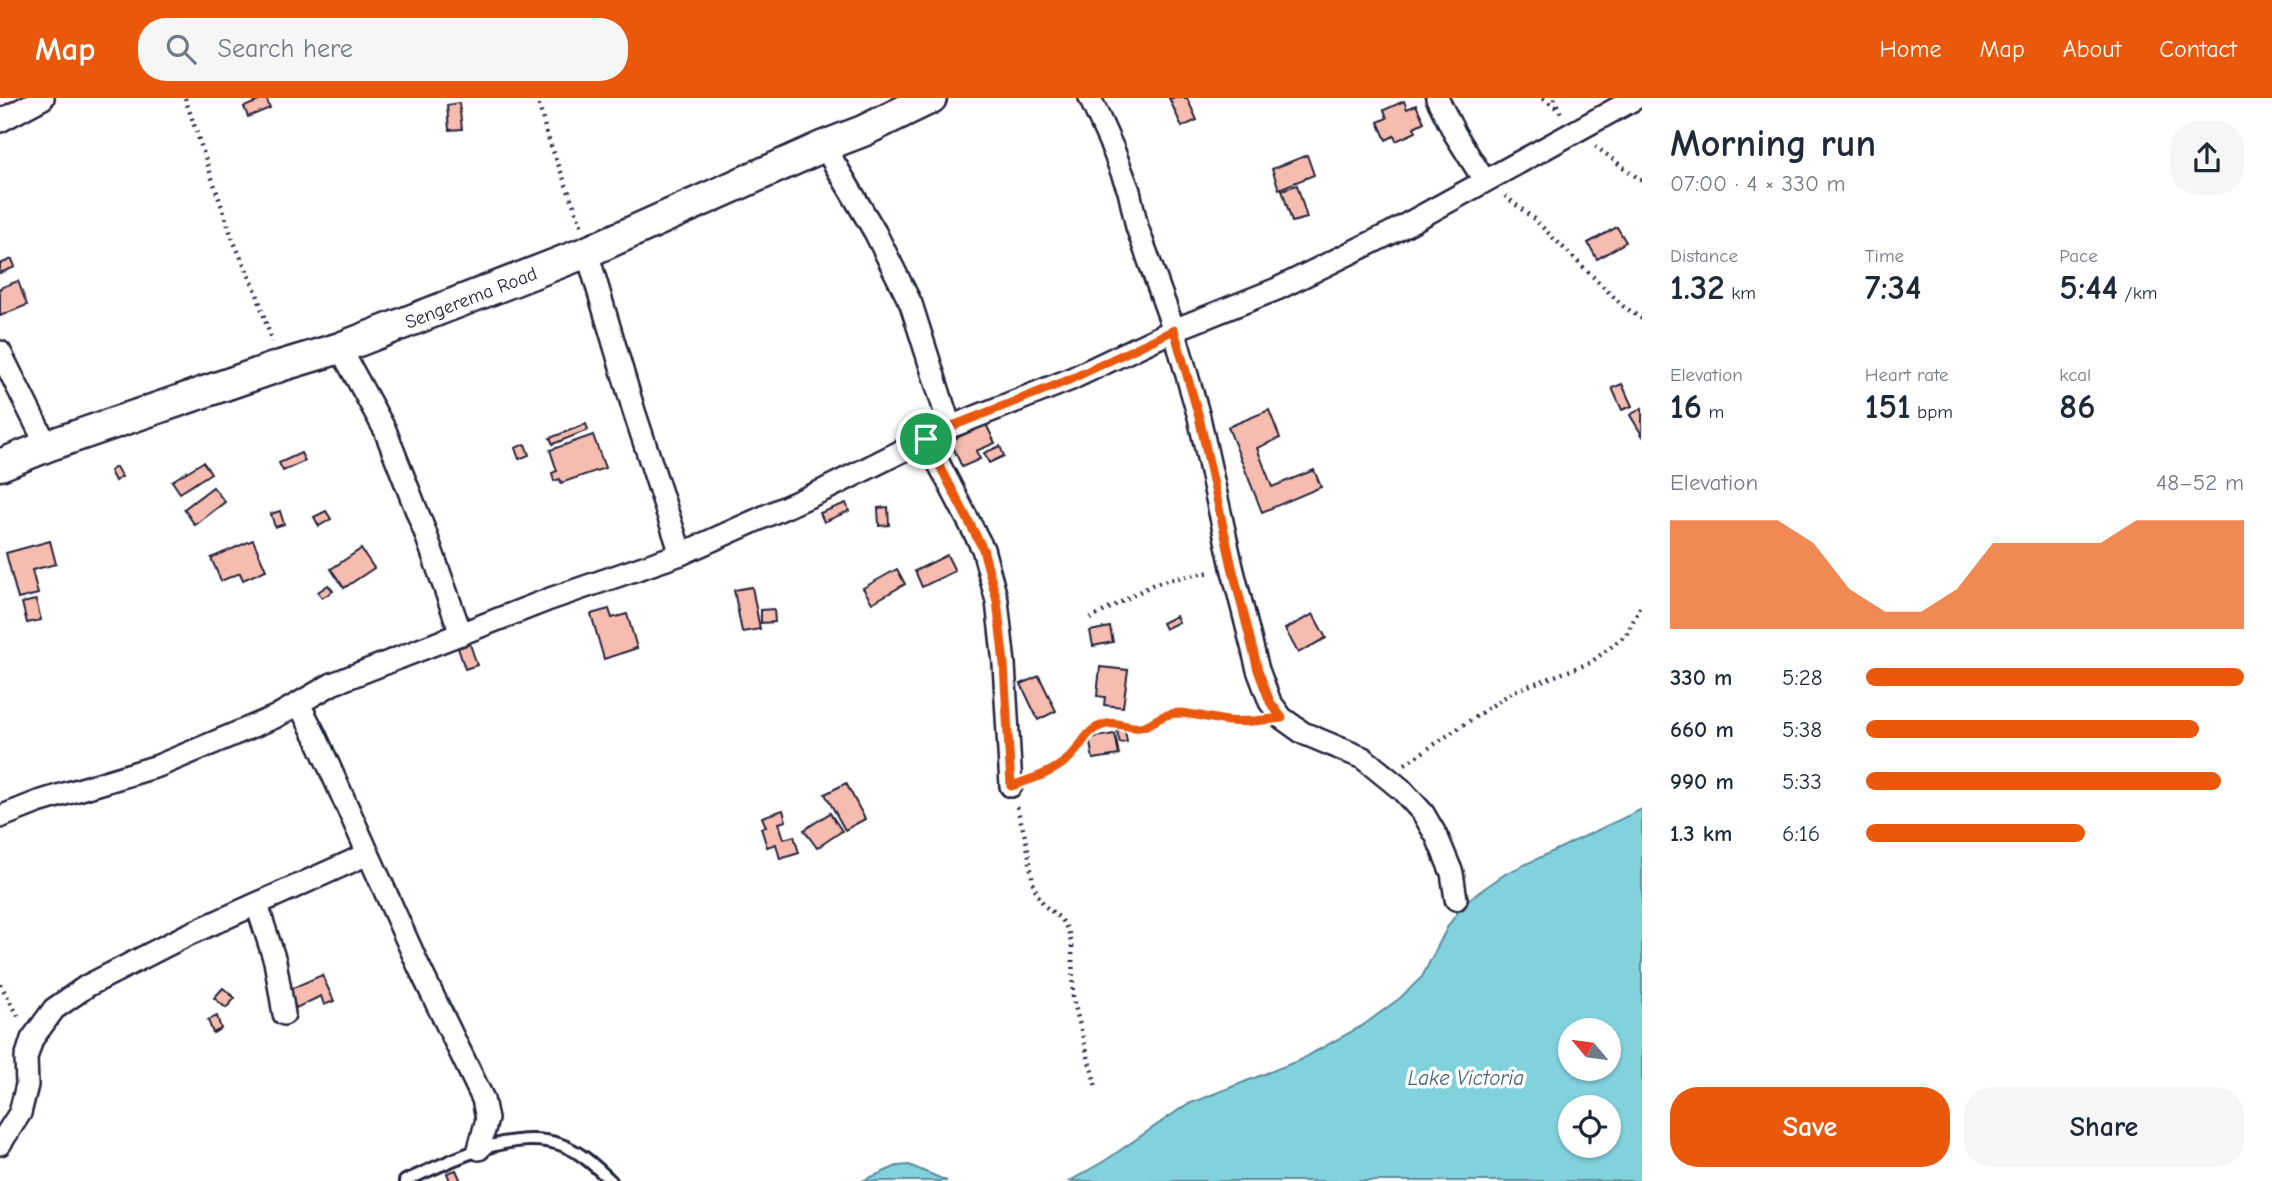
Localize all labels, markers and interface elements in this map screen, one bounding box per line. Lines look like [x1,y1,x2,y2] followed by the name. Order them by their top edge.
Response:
[138,18,628,81] search box
[35,30,96,68] text: Map
[162,30,200,68] icon: search
[218,34,353,64] text: Search here
[1880,35,1941,63] text: Home
[1979,35,2025,63] text: Map
[2063,35,2121,63] text: About
[2159,35,2237,63] text: Contact
[2170,121,2244,195] button: share
[1670,122,1876,166] text: Morning run
[1670,170,1846,197] text: 07:00 · 4 × 330 m
[1670,245,1738,267] text: Distance
[1865,245,1904,267] text: Time
[2059,245,2098,267] text: Pace
[402,263,540,334] street label: Sengerema Road
[1670,267,1725,308] text: 1.32
[1865,267,1921,308] text: 7:34
[2059,267,2118,308] text: 5:44
[1725,282,1756,304] text: km
[2118,282,2158,304] text: /km
[1670,364,1743,386] text: Elevation
[1865,364,1948,386] text: Heart rate
[2059,364,2091,386] text: kcal
[1670,386,1702,427] text: 16
[1865,386,1911,427] text: 151
[2059,386,2096,427] text: 86
[1702,401,1724,423] text: m
[1911,401,1953,423] text: bpm
[896,409,956,469] pin
[907,420,945,458] icon: arrive
[1670,469,1758,496] text: Elevation
[2156,469,2244,496] text: 48–52 m
[1670,664,1732,691] text: 330 m
[1782,664,1823,691] text: 5:28
[1670,716,1734,743] text: 660 m
[1782,716,1822,743] text: 5:38
[1670,768,1734,795] text: 990 m
[1782,768,1822,795] text: 5:33
[1670,820,1732,847] text: 1.3 km
[1782,820,1820,847] text: 6:16
[1558,1018,1620,1082] north arrow
[1558,1018,1621,1158] map controls
[1408,1066,1524,1090] water label: Lake Victoria
[1670,1087,1950,1167] button: Save
[1964,1087,2244,1167] button: Share
[1558,1095,1621,1158] button: locate

